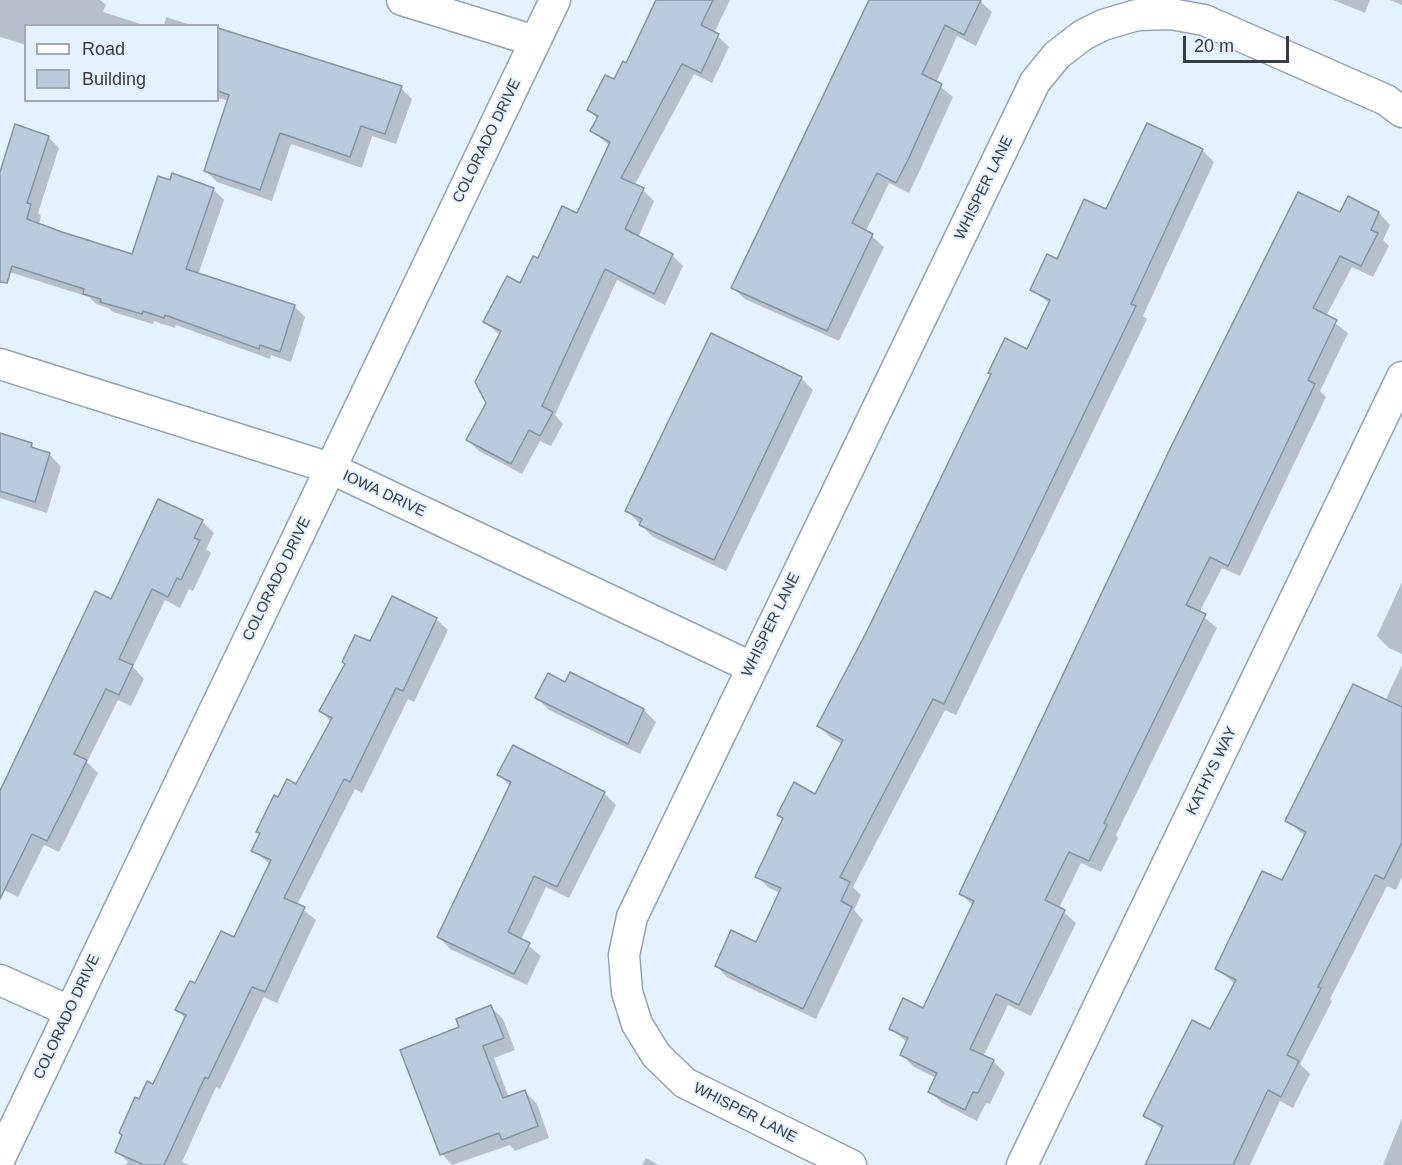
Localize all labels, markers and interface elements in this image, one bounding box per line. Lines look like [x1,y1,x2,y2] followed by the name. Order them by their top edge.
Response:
[24,24,219,102] legend
[1186,24,1292,62] scale bar
[1194,36,1234,56] text: 20 m
[82,39,125,59] text: Road
[82,69,146,89] text: Building
[449,76,525,206] street label: COLORADO DRIVE
[951,133,1017,243] street label: WHISPER LANE
[340,467,428,521] street label: IOWA DRIVE
[239,514,315,644] street label: COLORADO DRIVE
[738,570,804,680] street label: WHISPER LANE
[1183,724,1241,818] street label: KATHYS WAY
[30,952,104,1082] street label: COLORADO DRIVE
[690,1079,800,1147] street label: WHISPER LANE

